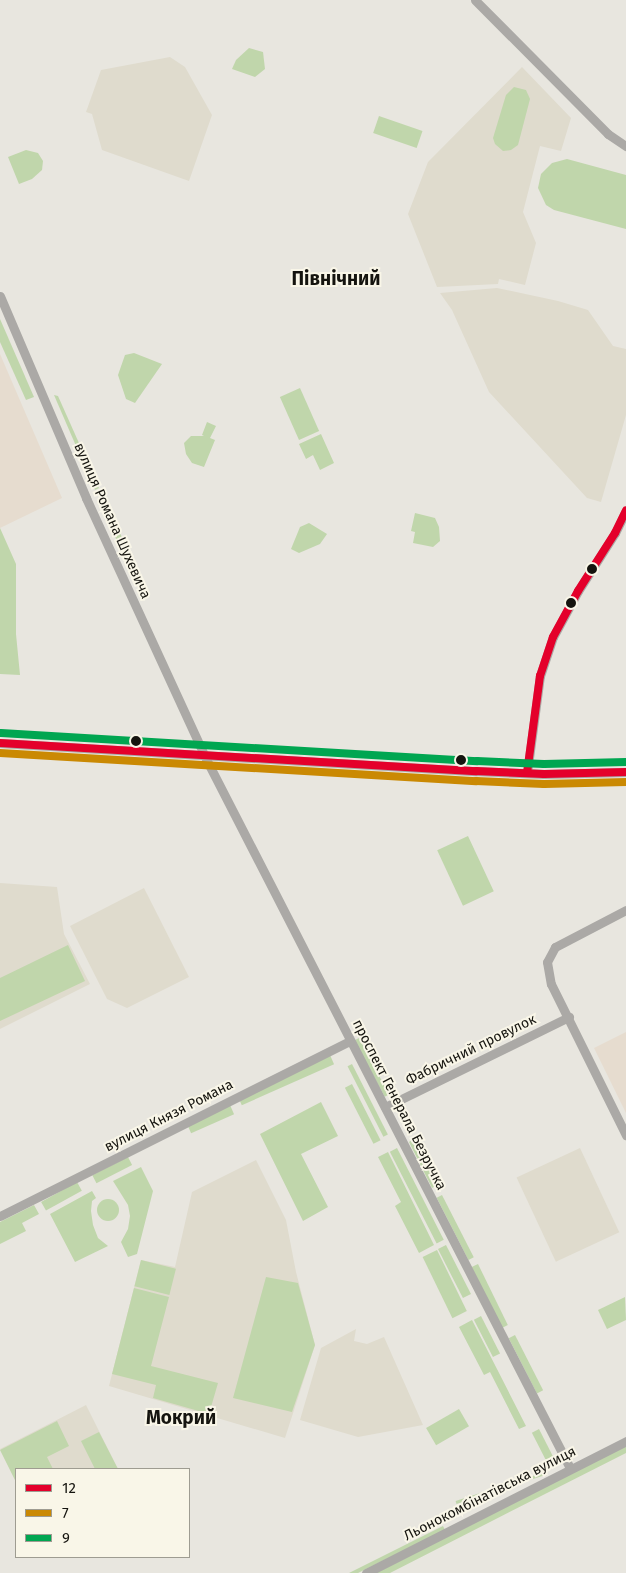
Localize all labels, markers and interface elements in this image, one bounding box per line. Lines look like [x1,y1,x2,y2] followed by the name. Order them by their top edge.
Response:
[291,268,381,290] district label: Північний
[70,440,154,602] street label: вулиця Романа Шухевича
[587,564,597,574] unlabelled marker
[566,598,576,608] unlabelled marker
[131,736,141,746] unlabelled marker
[456,755,466,765] unlabelled marker
[403,1011,539,1089] street label: Фабричний провулок
[349,1017,449,1193] street label: проспект Генерала Безручка
[102,1076,236,1156] street label: вулиця Князя Романа
[146,1407,216,1429] district label: Мокрий
[401,1443,579,1545] street label: Льонокомбінатівська вулиця
[15,1468,190,1558] legend
[62,1479,76,1497] text: 12
[62,1504,69,1522] text: 7
[62,1529,70,1547] text: 9

